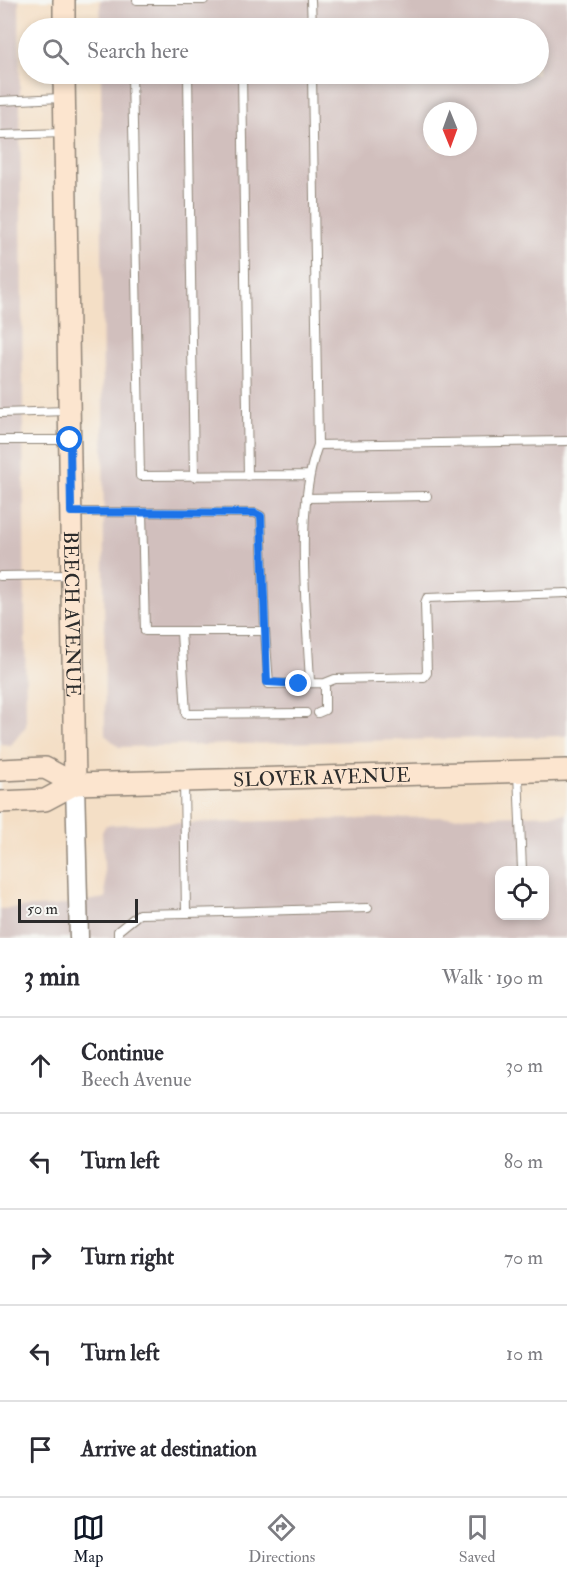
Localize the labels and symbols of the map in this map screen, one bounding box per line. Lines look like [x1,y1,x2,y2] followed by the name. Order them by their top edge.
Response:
[423,102,477,156] north arrow
[56,426,82,452] route start
[58,531,86,697] street label: BEECH AVENUE
[285,670,311,696] route end
[233,762,411,792] street label: SLOVER AVENUE
[18,896,138,923] scale bar

